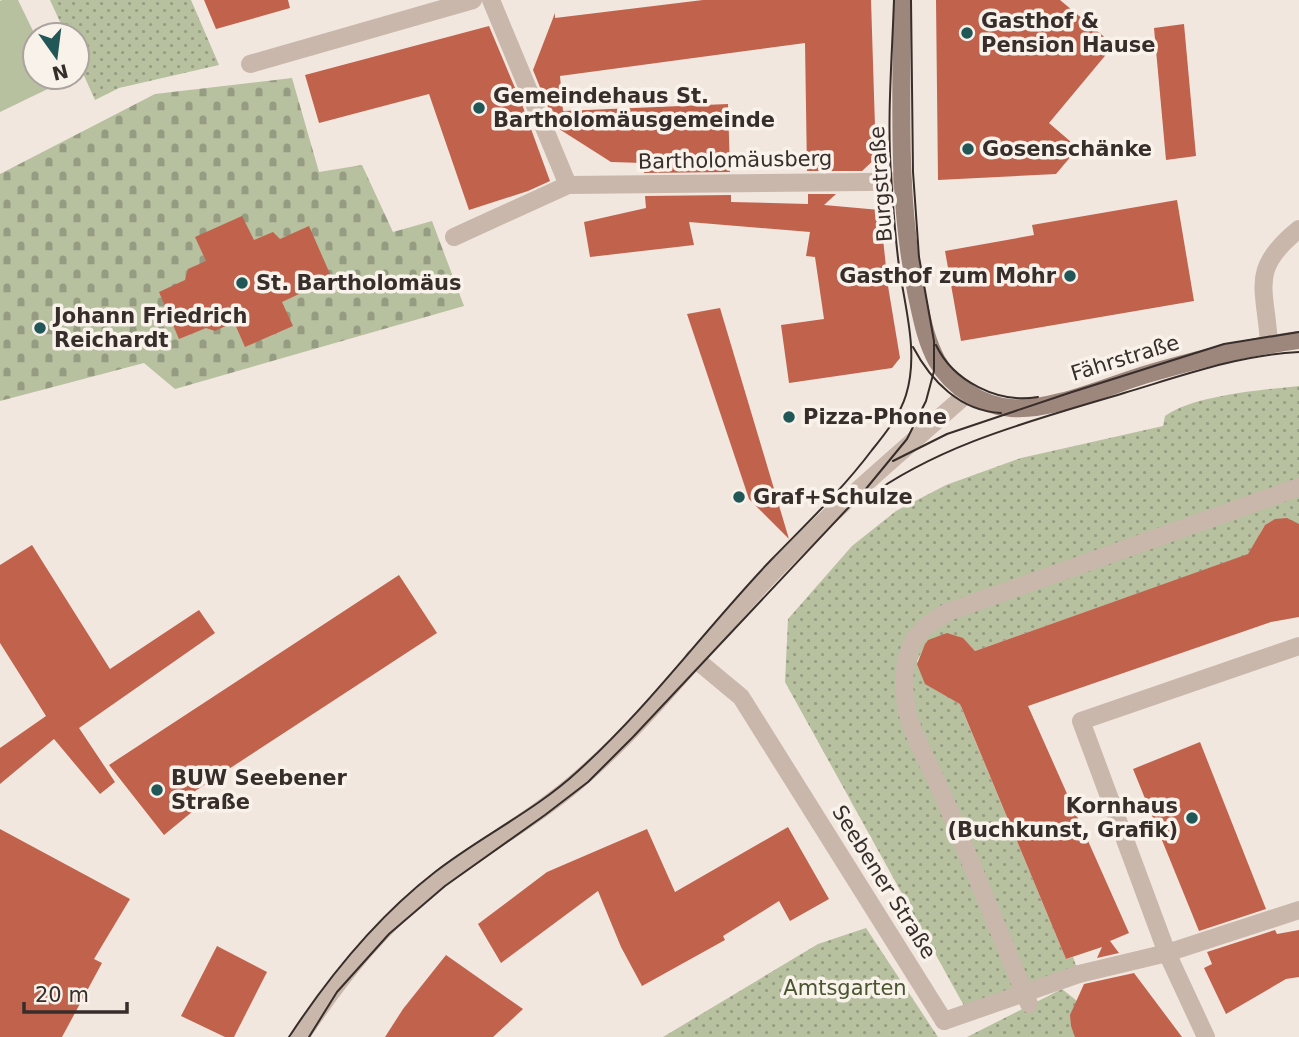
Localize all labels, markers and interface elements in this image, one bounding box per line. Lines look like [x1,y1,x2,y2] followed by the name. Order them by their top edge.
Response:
[981,9,1155,57] place label: Gasthof & Pension Hause
[21,21,91,91] north arrow
[959,25,975,41] marker: Gasthof & Pension Hause
[50,60,70,85] text: N
[493,84,775,132] place label: Gemeindehaus St. Bartholomäusgemeinde
[471,100,487,116] marker: Gemeindehaus St. Bartholomäusgemeinde
[865,125,897,243] street label: Burgstraße
[982,137,1152,161] place label: Gosenschänke
[960,141,976,157] marker: Gosenschänke
[638,146,832,174] street label: Bartholomäusberg
[839,264,1057,288] place label: Gasthof zum Mohr
[1062,268,1078,284] marker: Gasthof zum Mohr
[256,271,462,295] place label: St. Bartholomäus
[234,275,250,291] marker: St. Bartholomäus
[52,304,247,352] place label: Johann Friedrich Reichardt
[32,320,48,336] marker: Johann Friedrich Reichardt
[1068,330,1182,386] street label: Fährstraße
[803,405,947,429] place label: Pizza-Phone
[781,409,797,425] marker: Pizza-Phone
[753,485,913,509] place label: Graf+Schulze
[731,489,747,505] marker: Graf+Schulze
[171,766,348,814] place label: BUW Seebener Straße
[149,782,165,798] marker: BUW Seebener Straße
[947,794,1178,842] place label: Kornhaus (Buchkunst, Grafik)
[827,801,941,963] street label: Seebener Straße
[1184,810,1200,826] marker: Kornhaus (Buchkunst, Grafik)
[24,970,128,1014] scale bar
[783,976,907,1000] park label: Amtsgarten
[35,983,89,1007] text: 20 m

